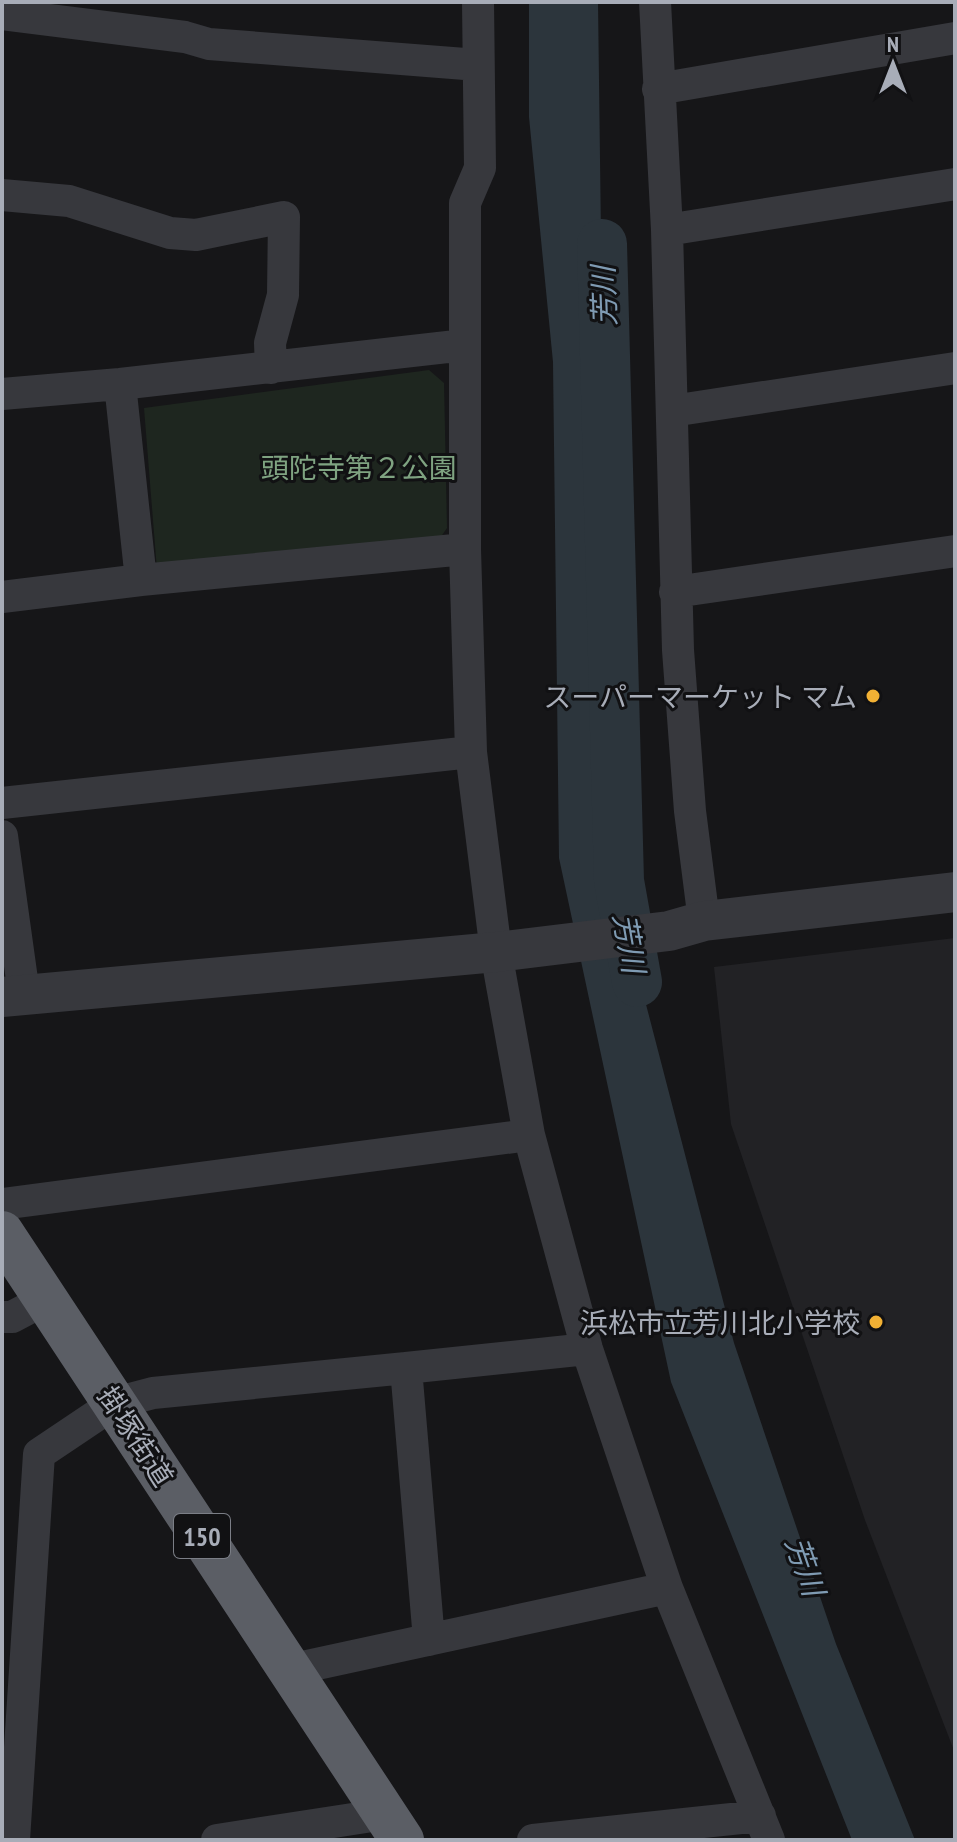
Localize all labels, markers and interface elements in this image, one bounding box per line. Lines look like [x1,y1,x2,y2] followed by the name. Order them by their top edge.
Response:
[853,24,933,104] north arrow
[887,30,899,58] text: N
[582,262,624,327] water label: 芳川
[261,449,457,486] park label: 頭陀寺第２公園
[543,678,857,715] place label: スーパーマーケット マム
[864,687,882,705] marker: スーパーマーケット マム
[606,910,655,979] water label: 芳川
[580,1304,860,1341] place label: 浜松市立芳川北小学校
[867,1313,885,1331] marker: 浜松市立芳川北小学校
[90,1379,182,1493] street label: 掛塚街道
[174,1514,230,1558] road number: 150
[778,1531,835,1604] water label: 芳川

